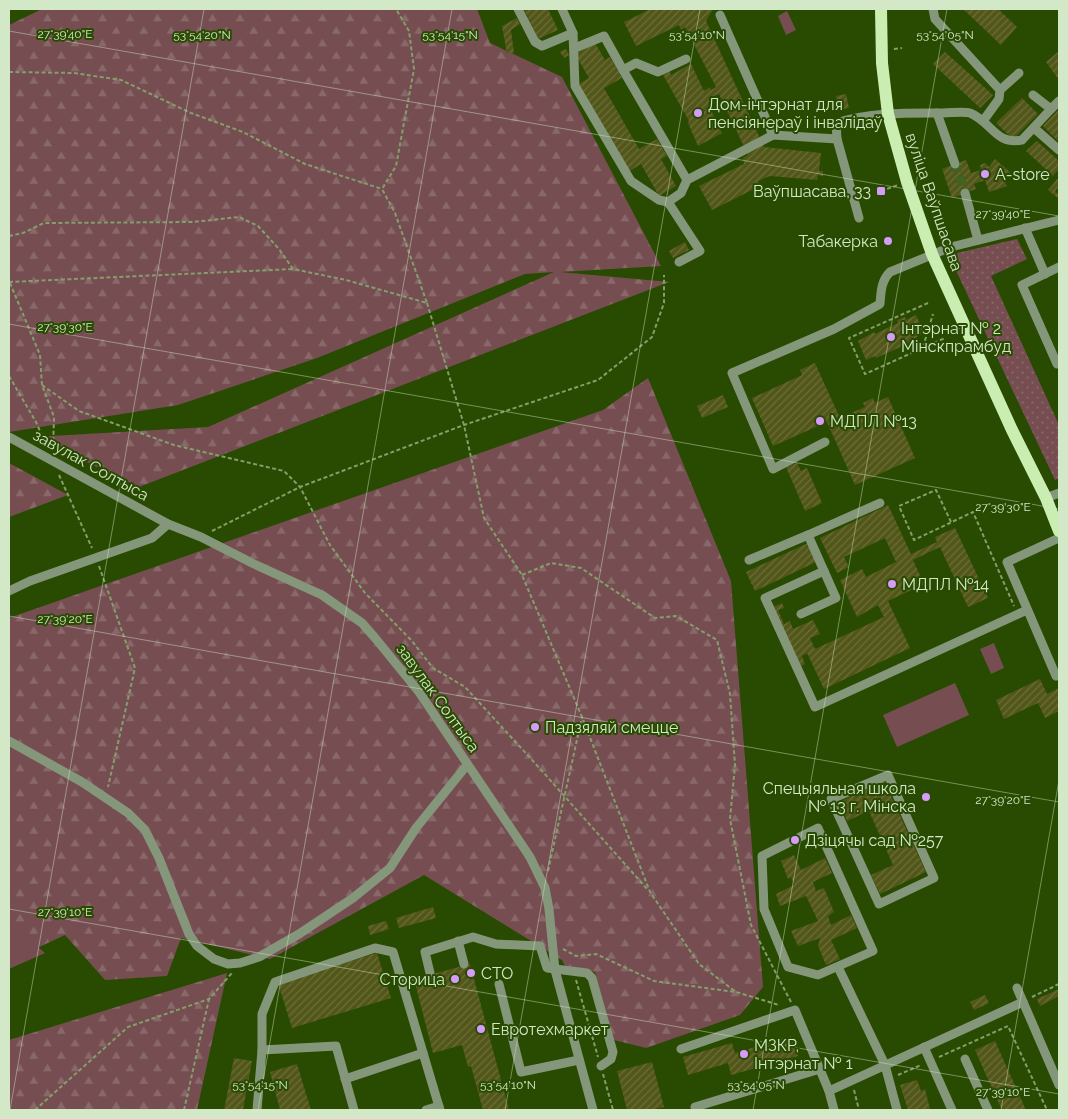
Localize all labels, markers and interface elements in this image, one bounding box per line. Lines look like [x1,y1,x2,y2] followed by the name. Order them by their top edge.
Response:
[38,27,92,41] text: 27°39'40"E
[173,28,231,42] text: 53°54'20"N
[422,28,478,42] text: 53°54'15"N
[669,28,725,42] text: 53°54'10"N
[916,28,974,42] text: 53°54'05"N
[708,95,883,132] place label: Дом-інтэрнат для пенсіянераў і інвалідаў
[692,107,704,119] marker: Дом-інтэрнат для пенсіянераў і інвалідаў
[901,130,967,274] street label: вуліца Ваўпшасава
[995,165,1050,184] place label: А-store
[979,168,991,180] marker: А-store
[753,182,871,201] place label: Ваўпшасава, 33
[875,185,887,197] marker: Ваўпшасава, 33
[976,207,1030,221] text: 27°39'40"E
[799,232,878,251] place label: Табакерка
[882,235,894,247] marker: Табакерка
[901,319,1011,356] place label: Інтэрнат № 2 Мінскпрамбуд
[37,320,93,334] text: 27°39'30"E
[885,331,897,343] marker: Інтэрнат № 2 Мінскпрамбуд
[830,412,917,431] place label: МДПЛ №13
[814,415,826,427] marker: МДПЛ №13
[30,425,152,505] street label: завулак Солтыса
[975,500,1031,514] text: 27°39'30"E
[902,575,989,594] place label: МДПЛ №14
[886,578,898,590] marker: МДПЛ №14
[37,612,93,626] text: 27°39'20"E
[392,640,484,756] street label: завулак Солтыса
[545,718,678,737] place label: Падзяляй смецце
[529,721,541,733] marker: Падзяляй смецце
[763,779,916,816] place label: Спецыяльная школа № 13 г. Мінска
[920,791,932,803] marker: Спецыяльная школа № 13 г. Мінска
[975,793,1031,807] text: 27°39'20"E
[805,831,944,850] place label: Дзіцячы сад №257
[789,834,801,846] marker: Дзіцячы сад №257
[38,905,92,919] text: 27°39'10"E
[481,964,513,983] place label: СТО
[465,967,477,979] marker: СТО
[380,970,445,989] place label: Сторица
[449,973,461,985] marker: Сторица
[491,1020,609,1039] place label: Евротехмаркет
[475,1023,487,1035] marker: Евротехмаркет
[754,1036,853,1073] place label: МЗКР, Інтэрнат № 1
[738,1048,750,1060] marker: МЗКР, Інтэрнат № 1
[232,1078,288,1092] text: 53°54'15"N
[480,1078,536,1092] text: 53°54'10"N
[727,1078,785,1092] text: 53°54'05"N
[976,1085,1030,1099] text: 27°39'10"E

